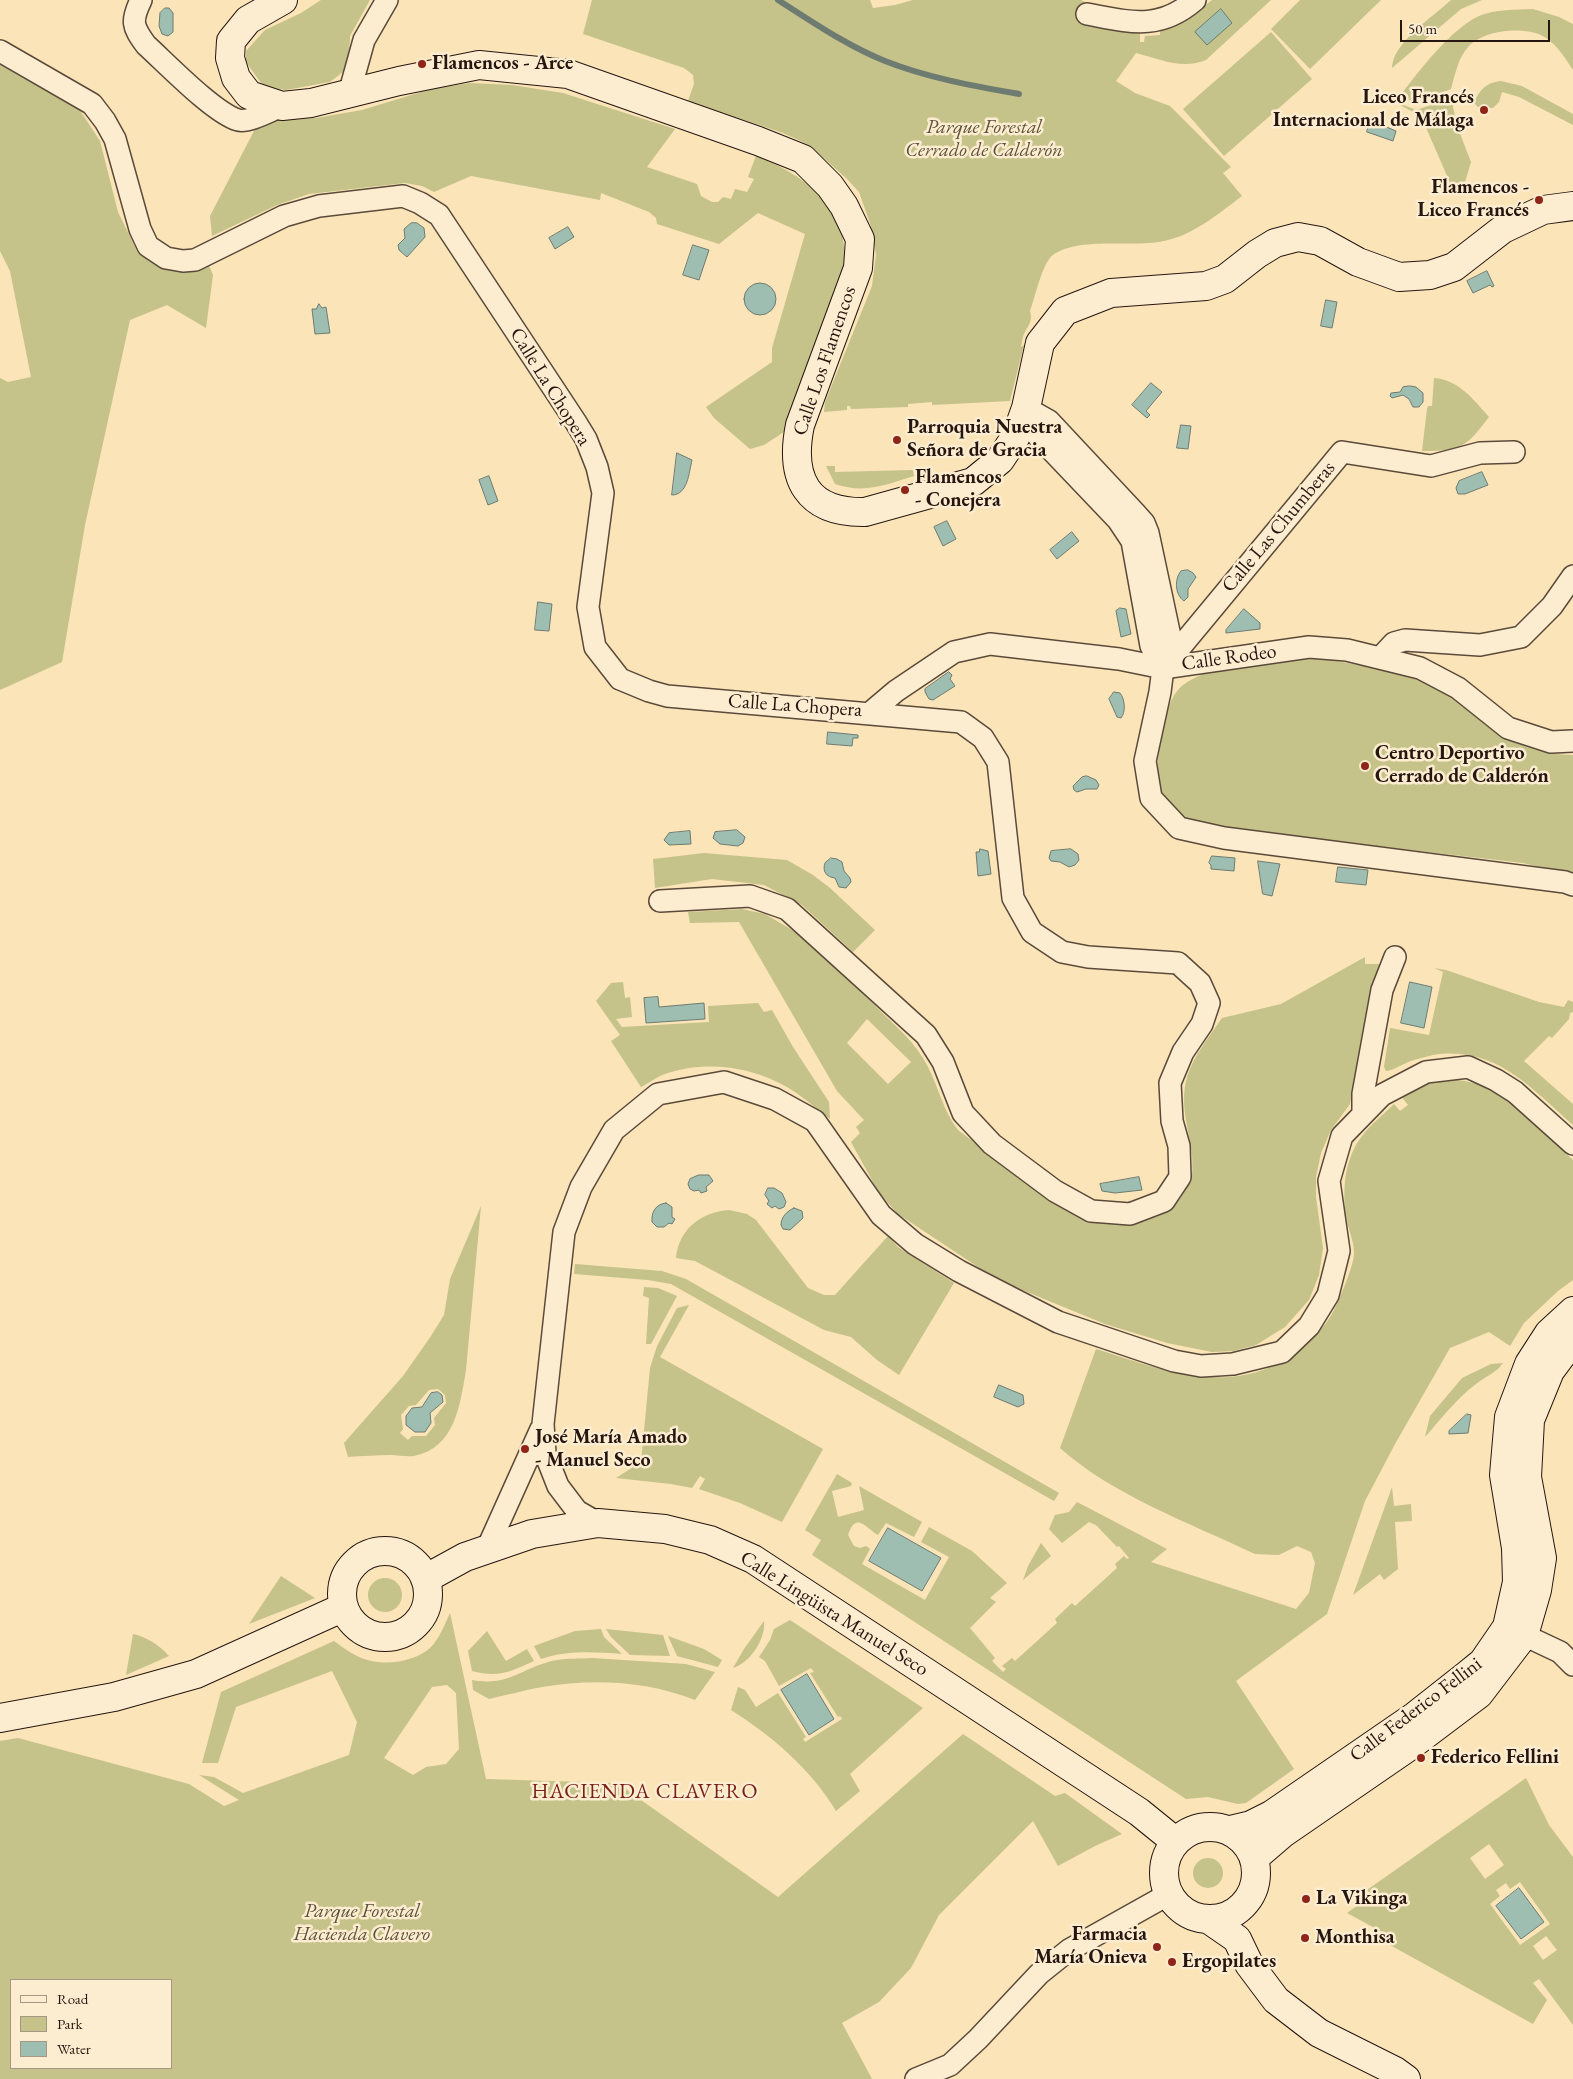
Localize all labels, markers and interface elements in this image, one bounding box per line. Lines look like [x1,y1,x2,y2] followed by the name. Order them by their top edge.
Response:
[1403,10,1553,42] scale bar
[1408,19,1437,38] text: 50 m
[432,52,573,76] place label: Flamencos - Arce
[416,58,428,70] marker: Flamencos - Arce
[1273,86,1474,133] place label: Liceo Francés Internacional de Málaga
[1478,104,1490,116] marker: Liceo Francés Internacional de Málaga
[905,116,1063,163] park label: Parque Forestal Cerrado de Calderón
[1417,176,1529,223] place label: Flamencos - Liceo Francés
[1533,194,1545,206] marker: Flamencos - Liceo Francés
[788,283,862,439] street label: Calle Los Flamencos
[504,324,596,450] street label: Calle La Chopera
[907,416,1062,463] place label: Parroquia Nuestra Señora de Gracia
[891,434,903,446] marker: Parroquia Nuestra Señora de Gracia
[1217,457,1341,597] street label: Calle Las Chumberas
[915,466,1002,513] place label: Flamencos - Conejera
[899,484,911,496] marker: Flamencos - Conejera
[1180,639,1278,677] street label: Calle Rodeo
[727,689,863,723] street label: Calle La Chopera
[1375,742,1549,789] place label: Centro Deportivo Cerrado de Calderón
[1359,760,1371,772] marker: Centro Deportivo Cerrado de Calderón
[535,1426,687,1473] place label: José María Amado - Manuel Seco
[519,1443,531,1455] marker: José María Amado - Manuel Seco
[735,1546,933,1682] street label: Calle Lingüista Manuel Seco
[1345,1652,1487,1768] street label: Calle Federico Fellini
[1431,1746,1559,1770] place label: Federico Fellini
[1415,1752,1427,1764] marker: Federico Fellini
[529,1779,761,1805] district label: HACIENDA CLAVERO
[1316,1887,1408,1911] place label: La Vikinga
[1300,1893,1312,1905] marker: La Vikinga
[294,1900,430,1947] park label: Parque Forestal Hacienda Clavero
[1034,1923,1147,1970] place label: Farmacia María Onieva
[1315,1926,1395,1950] place label: Monthisa
[1299,1932,1311,1944] marker: Monthisa
[1151,1941,1163,1953] marker: Farmacia María Onieva
[1182,1950,1276,1974] place label: Ergopilates
[1166,1956,1178,1968] marker: Ergopilates
[10,1979,172,2069] legend
[57,1989,88,2008] text: Road
[57,2014,83,2033] text: Park
[57,2039,91,2058] text: Water

